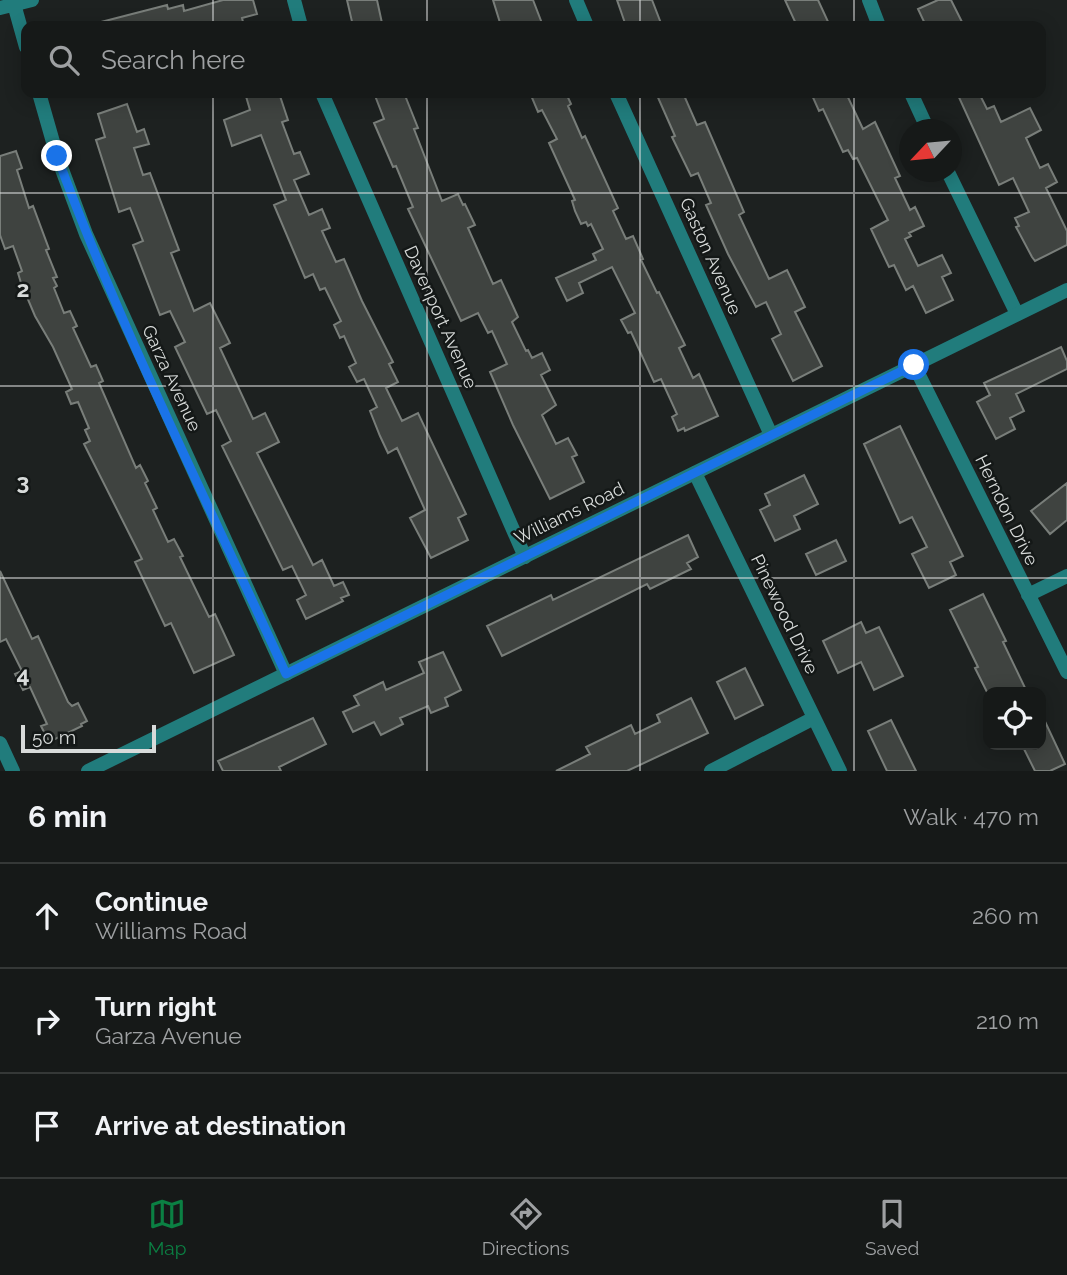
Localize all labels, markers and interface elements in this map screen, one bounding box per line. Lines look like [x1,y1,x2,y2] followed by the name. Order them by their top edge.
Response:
[21,21,1046,98] search box
[45,41,83,79] icon: search
[101,45,245,75] text: Search here
[899,119,962,182] north arrow
[41,140,72,171] route end
[676,194,746,318] street label: Gaston Avenue
[400,242,482,392] street label: Davenport Avenue
[17,275,29,302] text: 2
[138,321,206,435] street label: Garza Avenue
[898,349,929,380] route start
[971,451,1043,569] street label: Herndon Drive
[17,468,29,495] text: 3
[511,477,627,549] street label: Williams Road
[747,551,823,678] street label: Pinewood Drive
[16,661,30,688] text: 4
[983,687,1046,750] map controls
[983,687,1046,750] button: locate
[21,722,156,754] scale bar
[32,726,76,748] text: 50 m
[28,799,107,834] text: 6 min
[903,803,1039,830] text: Walk · 470 m
[95,887,208,917] text: Continue
[28,897,66,935] icon: ahead
[972,902,1039,929] text: 260 m
[95,917,247,944] text: Williams Road
[95,992,216,1022] text: Turn right
[28,1002,66,1040] icon: right
[976,1007,1039,1034] text: 210 m
[95,1022,242,1049] text: Garza Avenue
[28,1107,66,1145] icon: arrive
[95,1111,346,1141] text: Arrive at destination
[148,1195,186,1259] tab: Map
[482,1195,570,1259] tab: Directions
[865,1195,919,1259] tab: Saved

